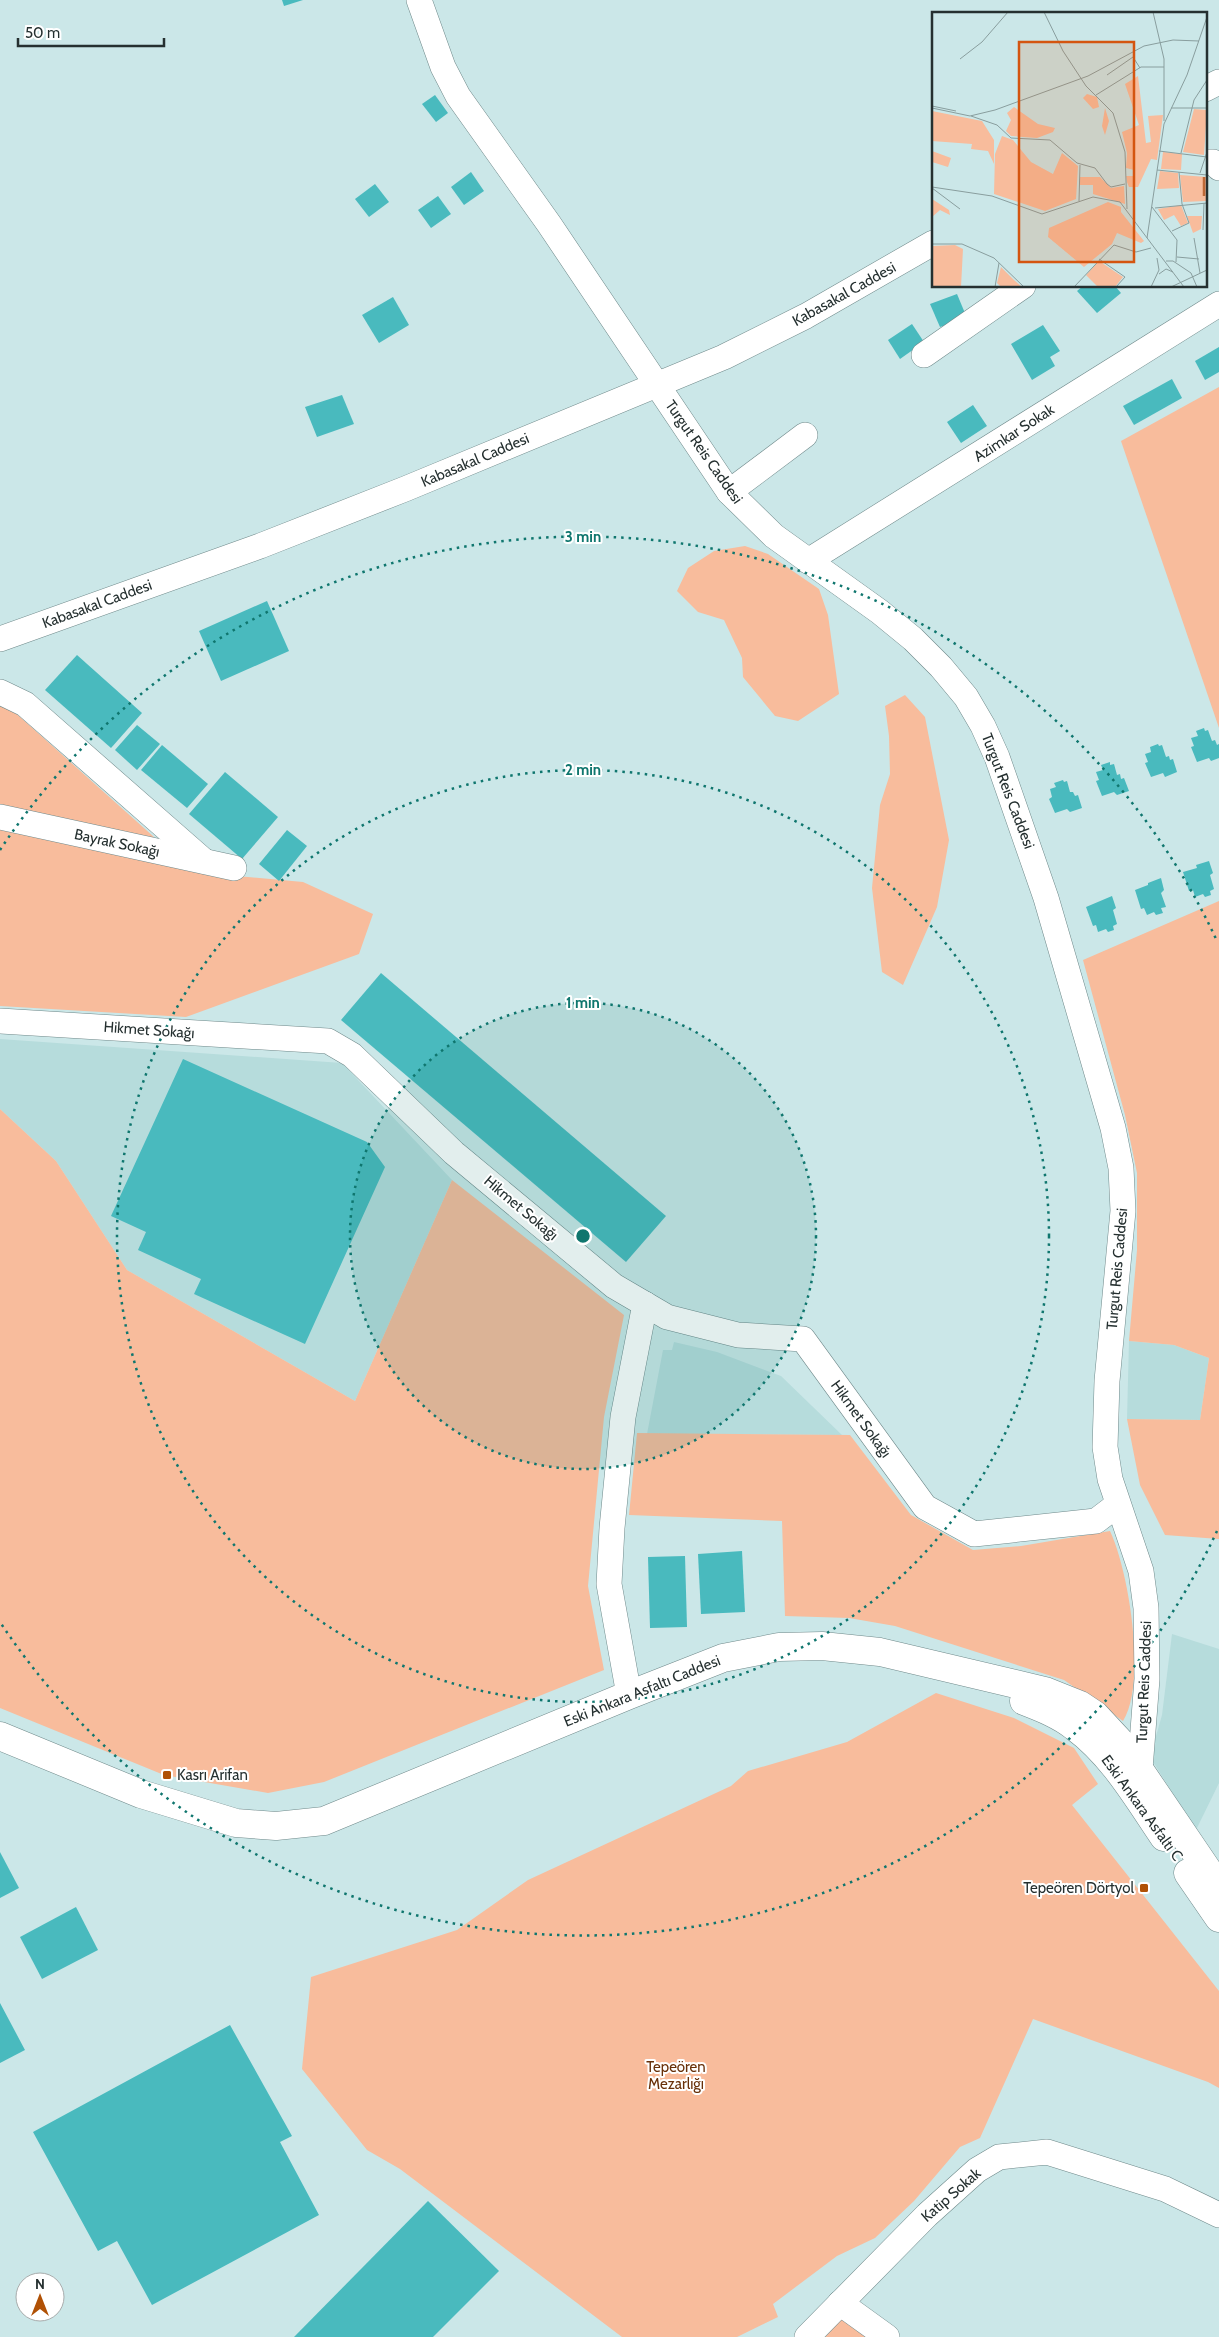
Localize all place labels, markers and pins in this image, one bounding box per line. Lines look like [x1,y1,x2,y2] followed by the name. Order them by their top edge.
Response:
[574,1227,592,1245] centre of rings
[177,1766,248,1784] place label: Kasrı Arifan
[161,1769,173,1781] marker: Kasrı Arifan
[1023,1879,1134,1897] place label: Tepeören Dörtyol
[1138,1882,1150,1894] marker: Tepeören Dörtyol

